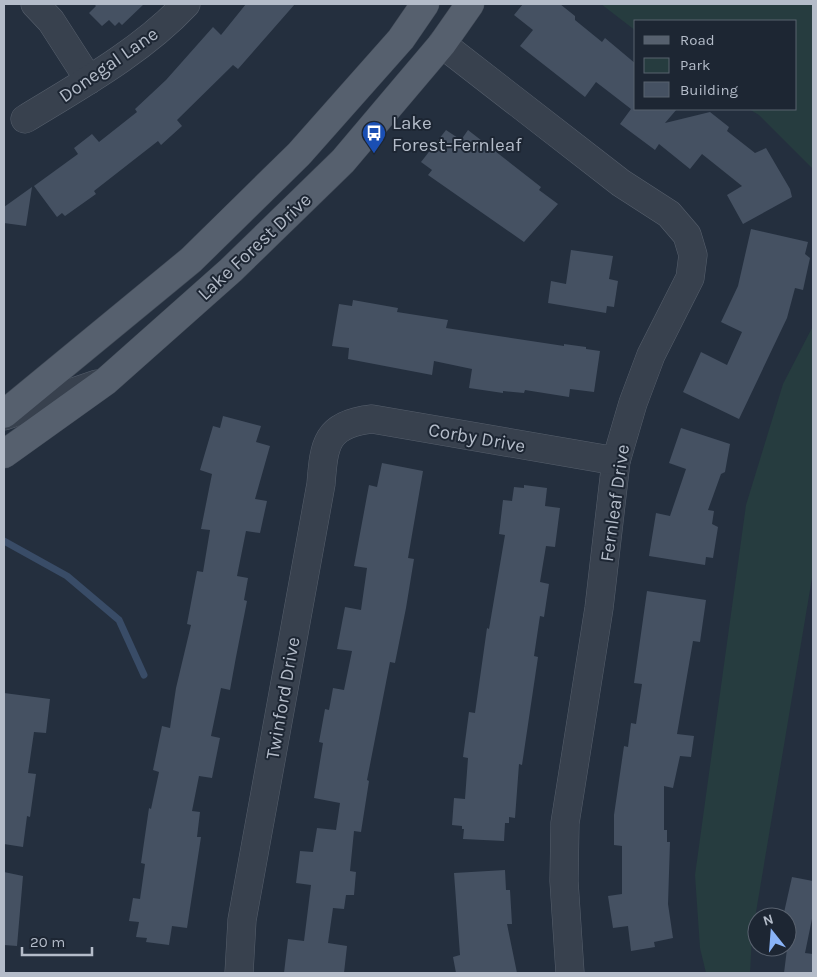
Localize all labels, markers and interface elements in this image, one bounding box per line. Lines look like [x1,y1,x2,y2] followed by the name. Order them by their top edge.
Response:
[634,20,797,110] legend
[55,23,162,107] street label: Donegal Lane
[680,31,715,49] text: Road
[680,56,710,74] text: Park
[680,81,738,99] text: Building
[392,112,522,156] place label: Lake Forest-Fernleaf
[361,120,387,154] bus stop icon: Lake Forest-Fernleaf
[194,189,316,305] street label: Lake Forest Drive
[427,419,527,457] street label: Corby Drive
[596,443,634,563] street label: Fernleaf Drive
[261,635,305,761] street label: Twinford Drive
[747,907,797,957] north arrow
[761,910,776,930] text: N
[22,924,92,956] scale bar
[30,933,65,951] text: 20 m

